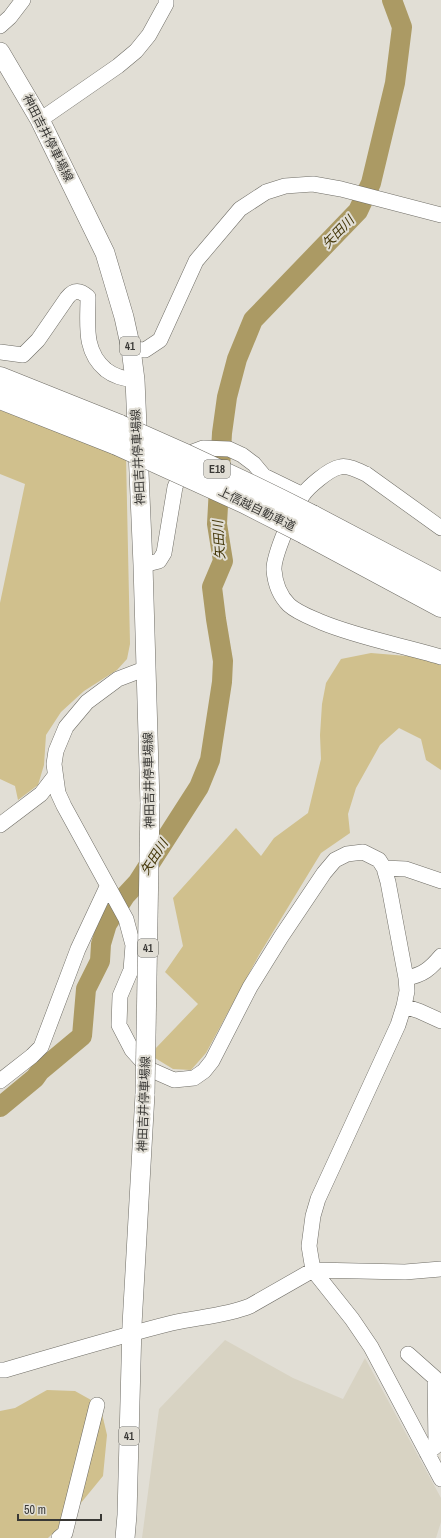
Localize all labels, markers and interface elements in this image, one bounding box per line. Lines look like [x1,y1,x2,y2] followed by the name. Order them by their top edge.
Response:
[19,92,77,184] street label: 神田吉井停車場線
[318,211,359,252] water label: 矢田川
[120,337,140,355] road number: 41
[127,409,149,505] street label: 神田吉井停車場線
[204,460,230,478] road number: E18
[216,483,298,535] street label: 上信越自動車道
[209,518,229,560] water label: 矢田川
[140,732,158,828] street label: 神田吉井停車場線
[136,834,173,878] water label: 矢田川
[138,939,158,957] road number: 41
[134,1056,154,1152] street label: 神田吉井停車場線
[119,1427,139,1445] road number: 41
[18,1496,101,1522] scale bar
[24,1502,46,1518] text: 50 m

